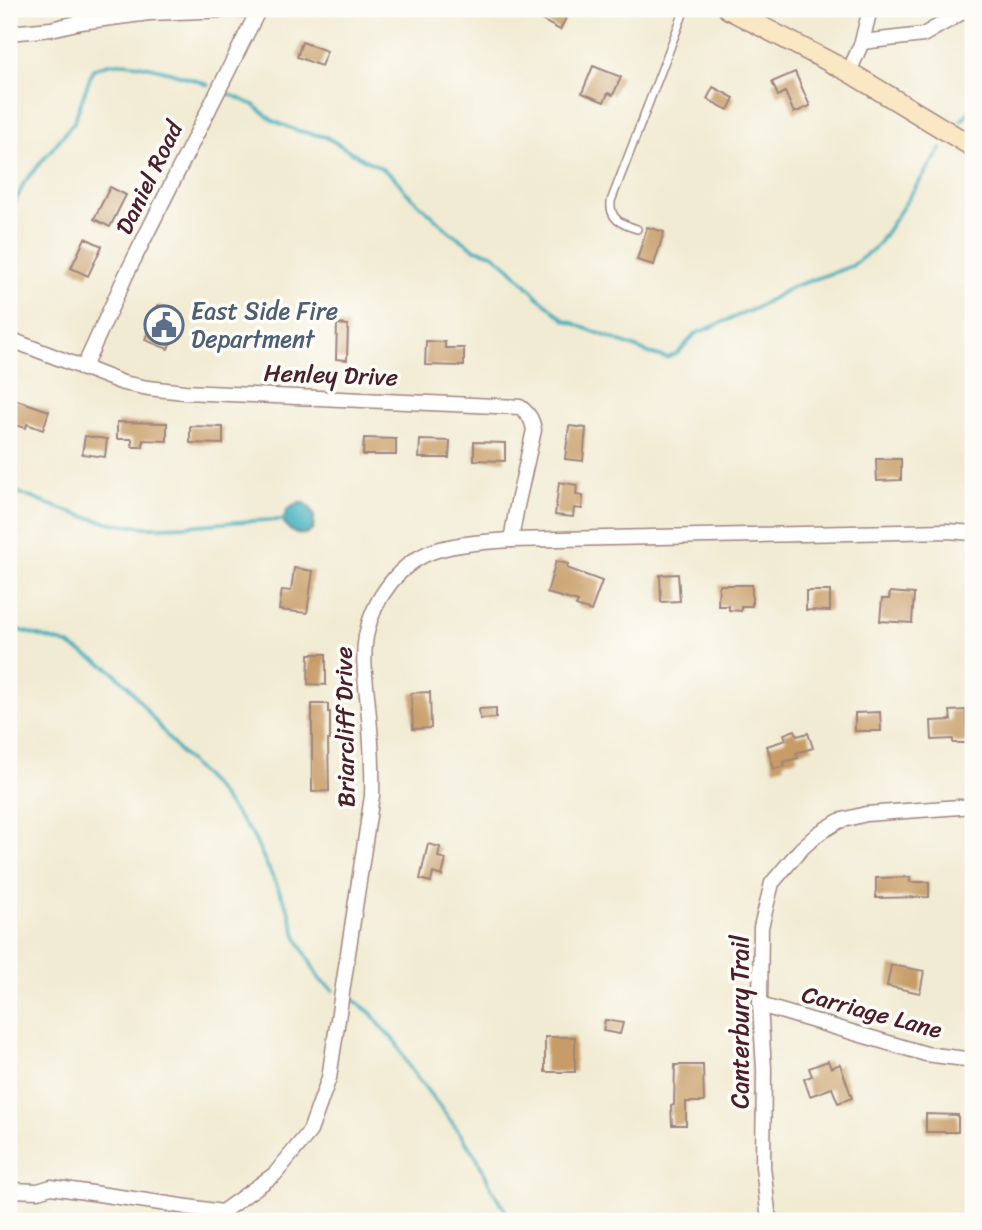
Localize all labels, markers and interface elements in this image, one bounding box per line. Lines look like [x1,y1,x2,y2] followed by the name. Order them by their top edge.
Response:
[103,113,195,242] street label: Daniel Road
[191,290,338,360] place label: East Side Fire Department
[143,304,185,346] public building icon: East Side Fire Department
[263,352,399,398] street label: Henley Drive
[323,646,367,808] street label: Briarcliff Drive
[719,934,761,1109] street label: Canterbury Trail
[797,973,947,1051] street label: Carriage Lane

